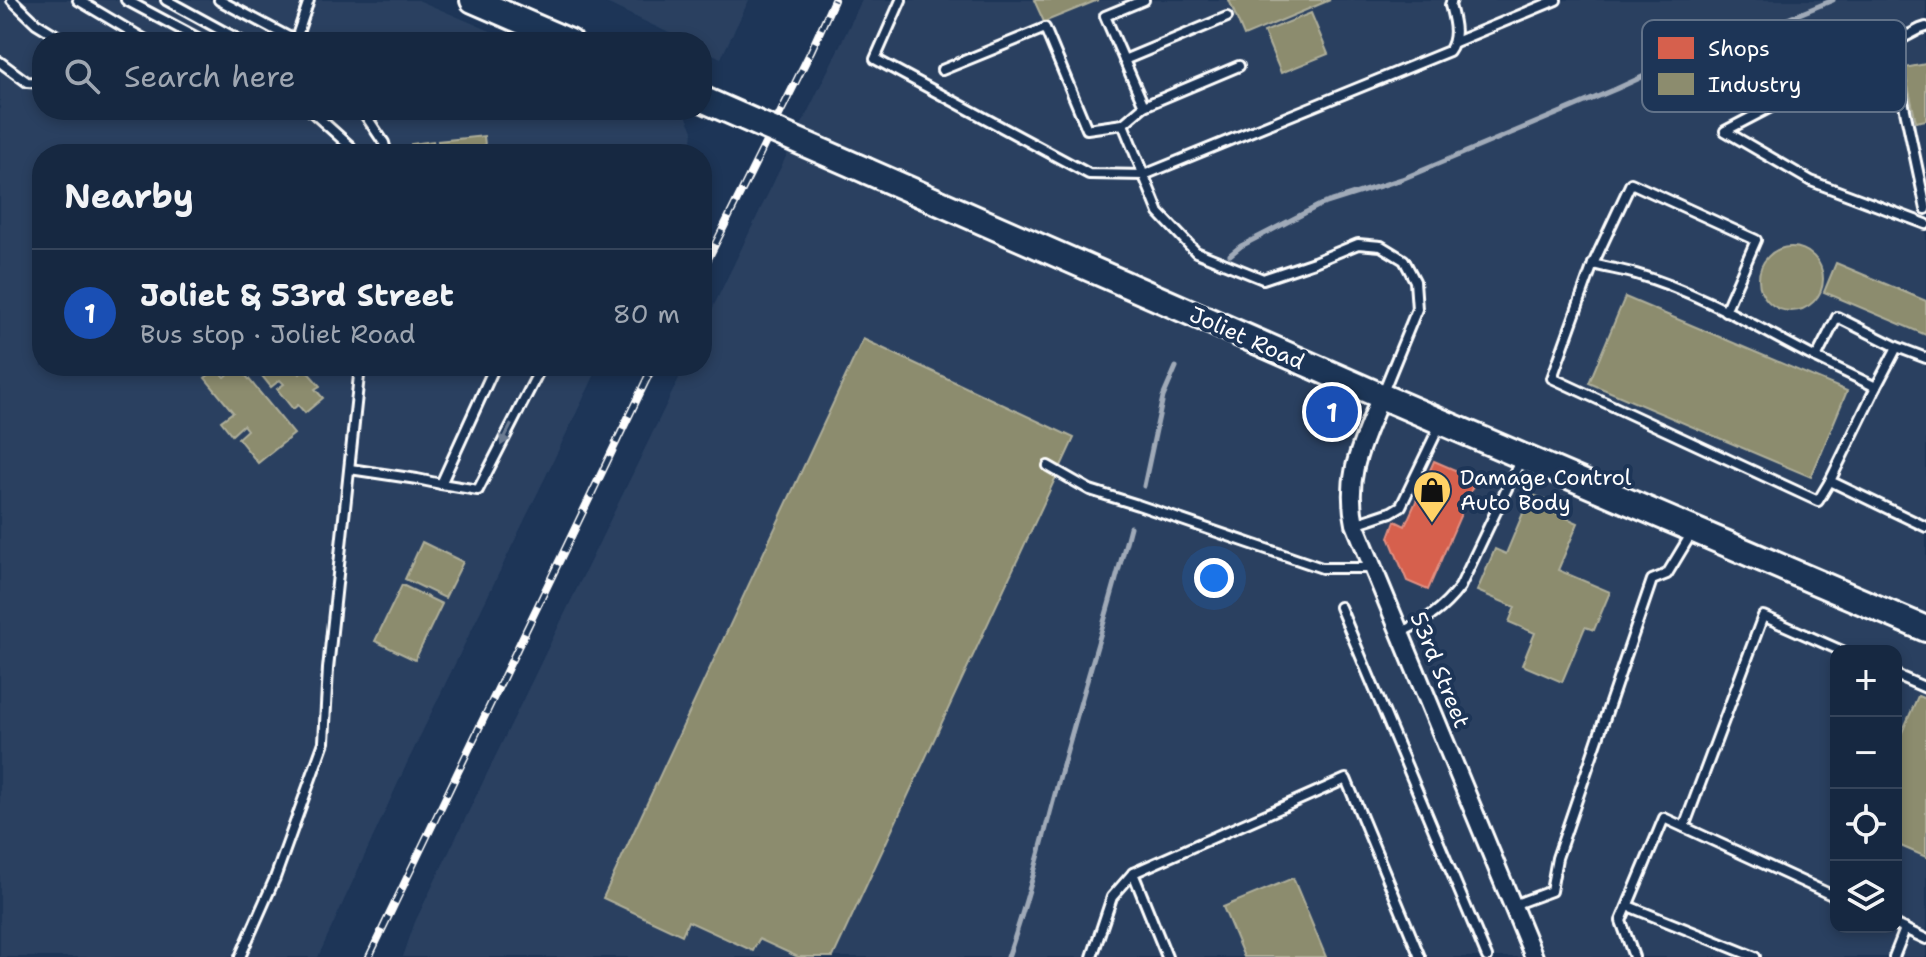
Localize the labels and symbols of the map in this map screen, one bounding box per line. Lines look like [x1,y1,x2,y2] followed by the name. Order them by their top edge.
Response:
[1642,20,1906,112] legend
[1708,34,1770,63] text: Shops
[1708,70,1801,99] text: Industry
[1185,300,1309,376] street label: Joliet Road
[1306,382,1358,442] pin: 1
[499,424,513,447] one-way arrow
[1460,463,1632,517] place label: Damage Control Auto Body
[1411,469,1453,524] shop icon: Damage Control Auto Body
[1194,558,1234,598] your location
[1404,608,1476,732] street label: 53rd Street

